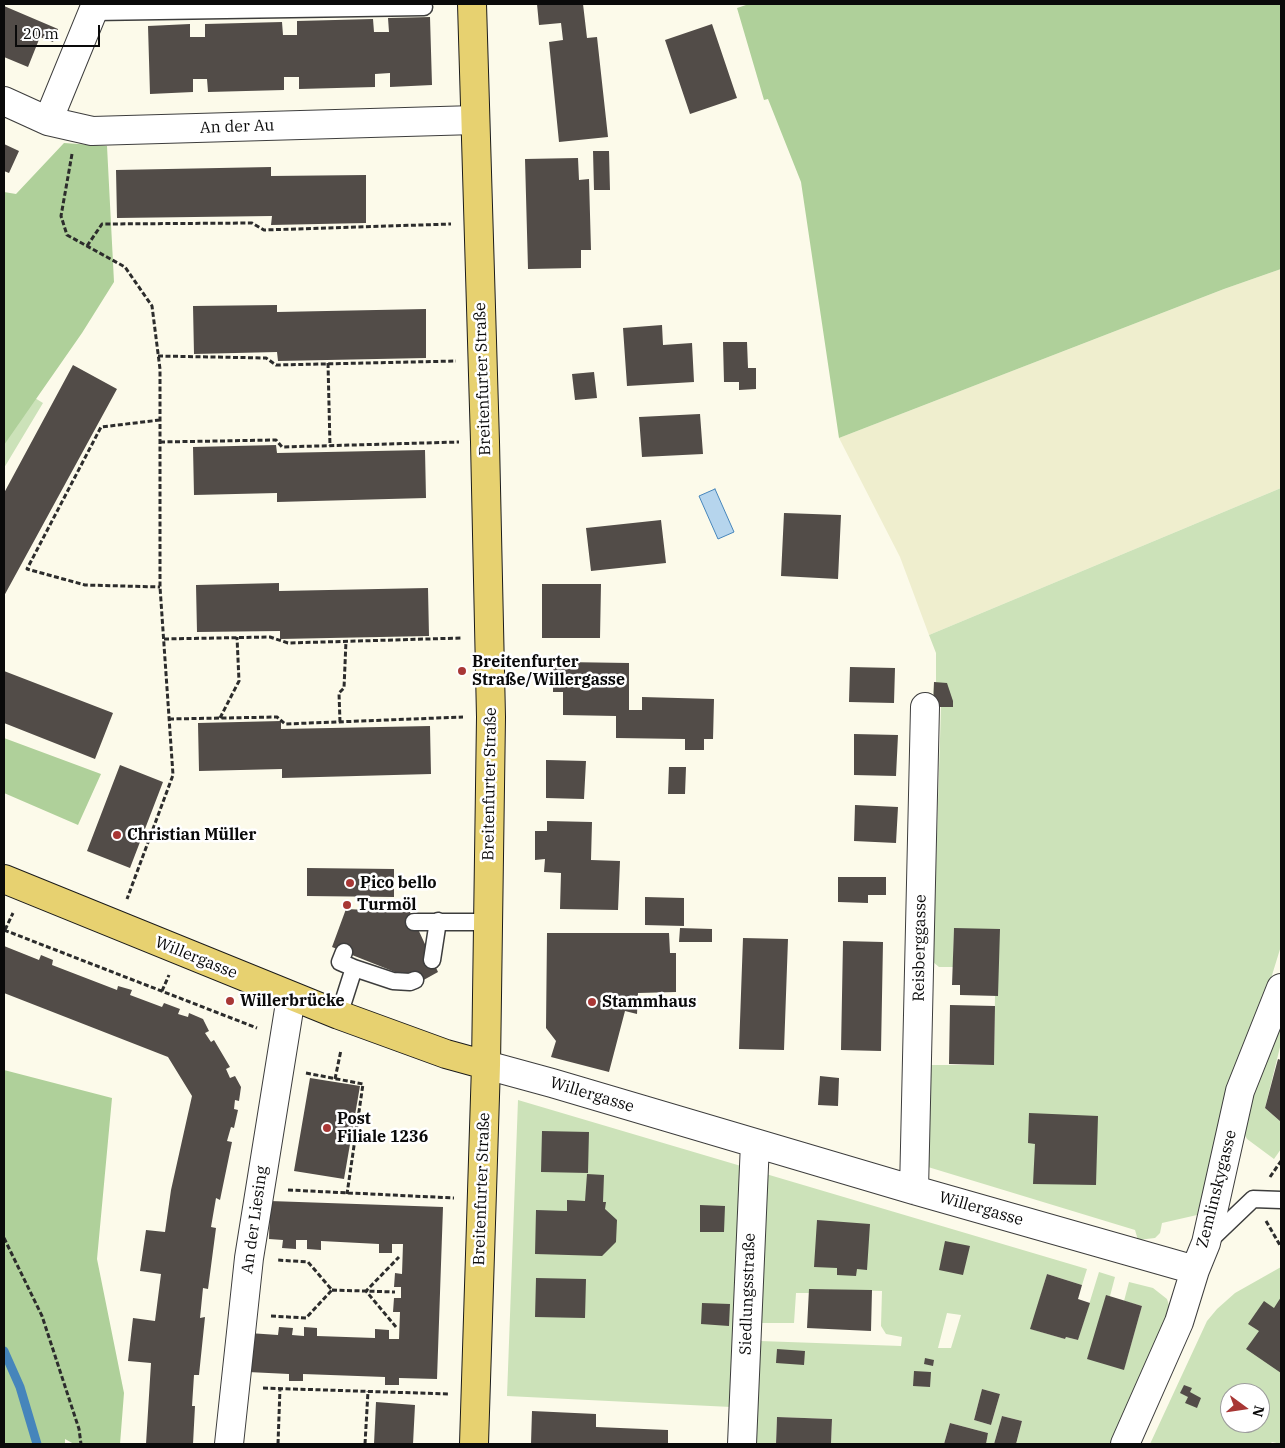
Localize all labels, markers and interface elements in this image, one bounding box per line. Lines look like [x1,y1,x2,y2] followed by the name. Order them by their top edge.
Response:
[18,15,102,47] scale bar
[23,24,59,43] text: 20 m
[199,116,275,138] street label: An der Au
[471,302,495,456] street label: Breitenfurter Straße
[472,652,625,690] place label: Breitenfurter Straße/Willergasse
[456,665,468,677] marker: Breitenfurter Straße/Willergasse
[479,707,501,861] street label: Breitenfurter Straße
[127,825,256,845] place label: Christian Müller
[111,829,123,841] marker: Christian Müller
[360,873,437,893] place label: Pico bello
[344,877,356,889] marker: Pico bello
[909,894,931,1002] street label: Reisberggasse
[357,895,417,915] place label: Turmöl
[341,899,353,911] marker: Turmöl
[152,933,240,983] street label: Willergasse
[240,991,345,1011] place label: Willerbrücke
[602,992,696,1012] place label: Stammhaus
[224,995,236,1007] marker: Willerbrücke
[586,996,598,1008] marker: Stammhaus
[548,1073,636,1117] street label: Willergasse
[337,1109,428,1147] place label: Post Filiale 1236
[470,1112,494,1266] street label: Breitenfurter Straße
[321,1122,333,1134] marker: Post Filiale 1236
[1193,1128,1241,1250] street label: Zemlinskygasse
[238,1165,272,1275] street label: An der Liesing
[937,1188,1025,1230] street label: Willergasse
[736,1233,760,1355] street label: Siedlungsstraße
[1220,1383,1270,1433] north arrow
[1249,1404,1269,1419] text: N

